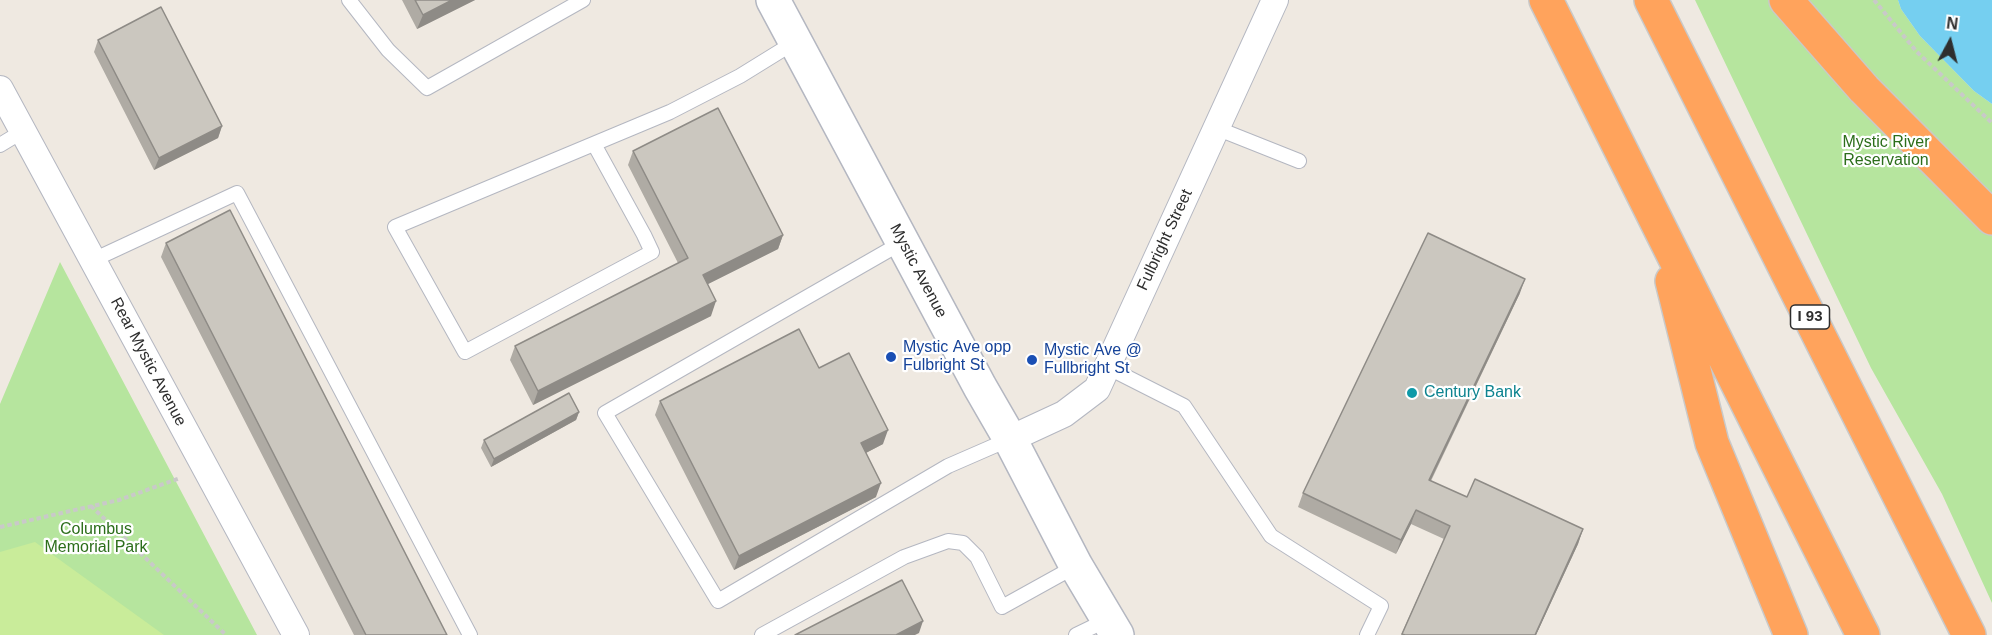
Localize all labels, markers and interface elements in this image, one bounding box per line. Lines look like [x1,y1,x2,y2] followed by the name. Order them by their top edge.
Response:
[1920,12,1980,72] north arrow
[1945,14,1959,33] text: N
[1842,133,1930,171] park label: Mystic River Reservation
[1133,186,1197,294] street label: Fulbright Street
[885,221,951,321] street label: Mystic Avenue
[106,294,190,430] street label: Rear Mystic Avenue
[1790,305,1830,329] road number: I 93
[903,338,1011,376] place label: Mystic Ave opp Fulbright St
[1044,341,1142,379] place label: Mystic Ave @ Fullbright St
[884,350,898,364] marker: Mystic Ave opp Fulbright St
[1025,353,1039,367] marker: Mystic Ave @ Fullbright St
[1424,383,1521,403] place label: Century Bank
[1405,386,1419,400] marker: Century Bank
[44,520,148,558] park label: Columbus Memorial Park

